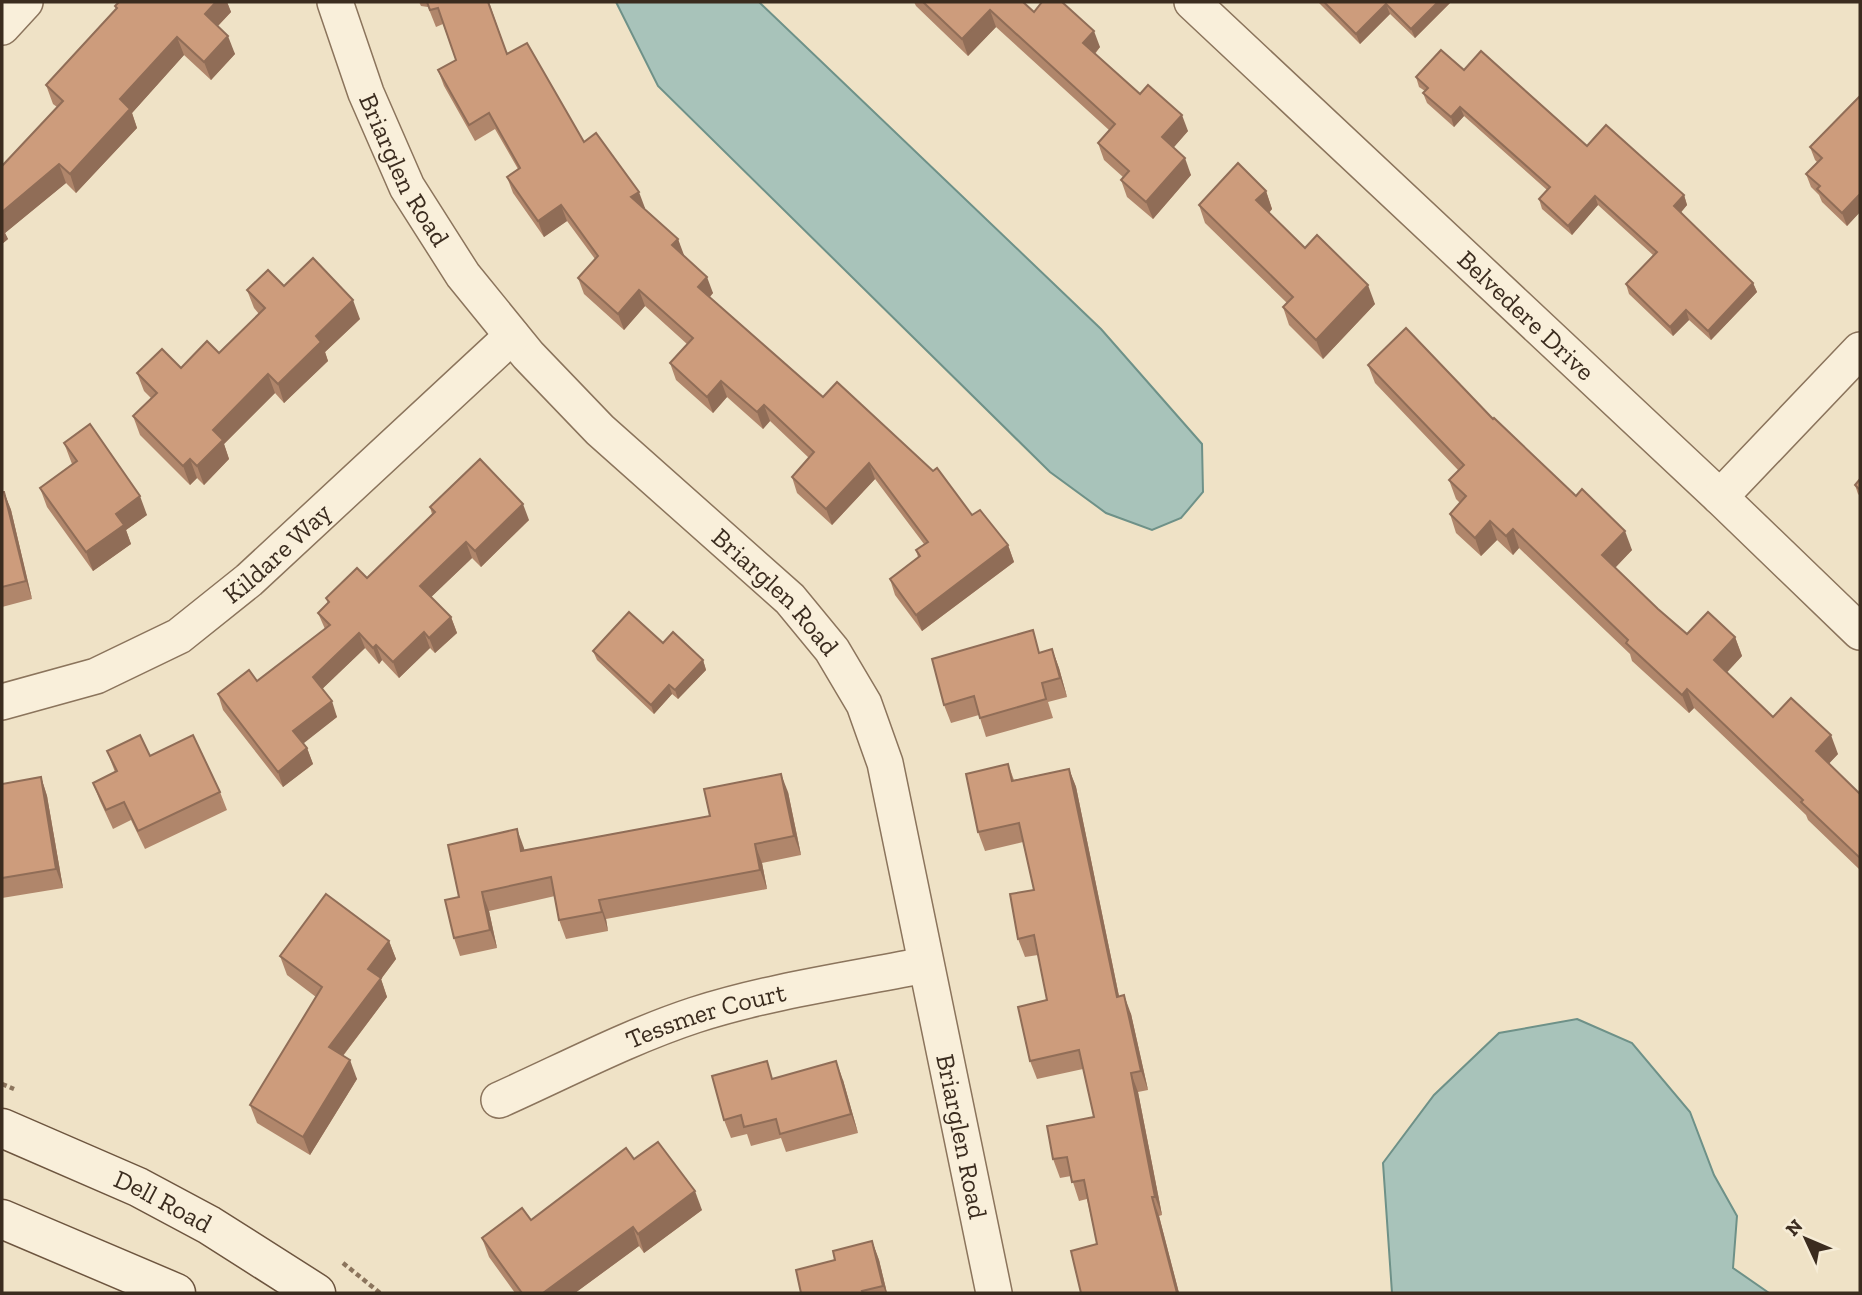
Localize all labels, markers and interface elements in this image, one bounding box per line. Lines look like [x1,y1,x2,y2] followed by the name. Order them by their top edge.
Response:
[352,89,457,252] street label: Briarglen Road
[1451,243,1601,387] street label: Belvedere Drive
[217,496,338,610] street label: Kildare Way
[705,521,846,662] street label: Briarglen Road
[621,976,789,1056] street label: Tessmer Court
[929,1051,994,1222] street label: Briarglen Road
[109,1163,218,1240] street label: Dell Road
[1771,1204,1841,1274] north arrow
[1781,1214,1807,1241] text: N

